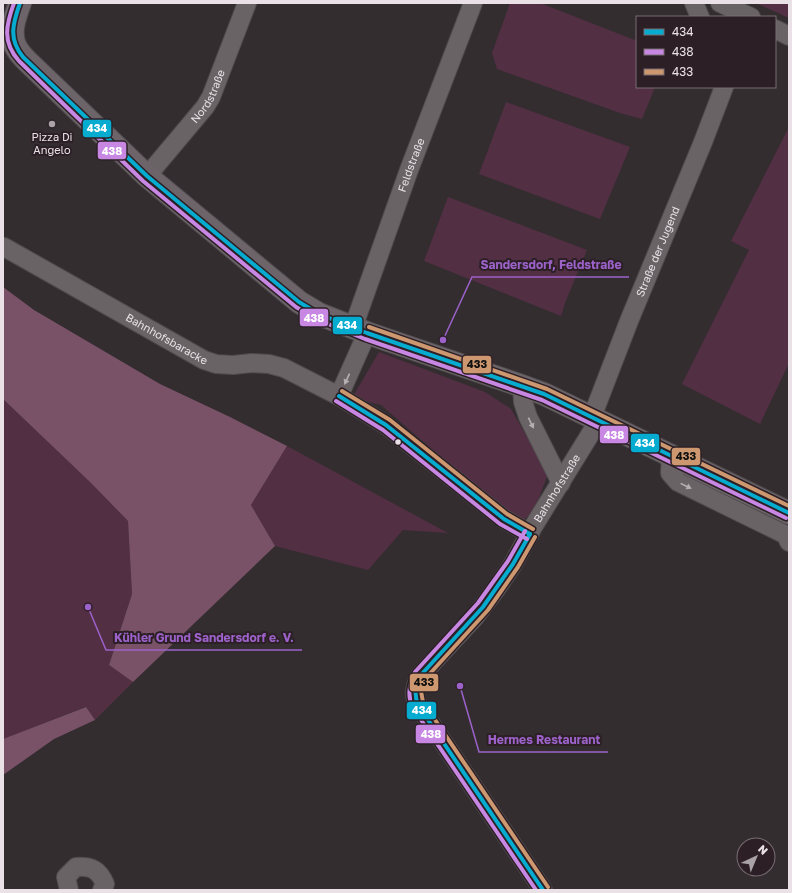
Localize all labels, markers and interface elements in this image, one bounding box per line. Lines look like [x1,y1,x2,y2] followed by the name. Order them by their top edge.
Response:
[636,16,776,88] legend
[672,24,694,39] text: 434
[672,44,694,59] text: 438
[672,64,693,79] text: 433
[188,68,227,125] street label: Nordstraße
[47,119,57,129] marker: Pizza Di Angelo
[82,119,112,138] line badge: 434
[87,121,107,134] text: 434
[31,130,73,156] place label: Pizza Di Angelo
[395,136,427,194] street label: Feldstraße
[97,141,127,160] line badge: 438
[102,144,122,157] text: 438
[633,204,682,299] street label: Straße der Jugend
[472,253,629,277] callout: Sandersdorf, Feldstraße
[480,257,622,272] text: Sandersdorf, Feldstraße
[299,308,329,327] line badge: 438
[124,310,209,367] street label: Bahnhofsbaracke
[304,311,324,324] text: 438
[332,316,363,335] line badge: 434
[337,318,357,331] text: 434
[462,355,492,374] line badge: 433
[467,357,487,370] text: 433
[344,373,350,384] one-way arrow
[528,417,534,429] one-way arrow
[599,425,629,444] line badge: 438
[604,428,624,441] text: 438
[630,433,660,453] line badge: 434
[635,436,655,449] text: 434
[393,437,403,447] unlabelled marker
[671,447,701,466] line badge: 433
[676,449,696,462] text: 433
[531,451,582,525] street label: Bahnhofstraße
[680,483,692,489] one-way arrow
[106,626,302,650] callout: Kühler Grund Sandersdorf e. V.
[114,630,294,645] text: Kühler Grund Sandersdorf e. V.
[409,673,439,692] line badge: 433
[414,675,434,688] text: 433
[406,701,437,720] line badge: 434
[412,703,432,716] text: 434
[415,724,446,744] line badge: 438
[421,727,441,740] text: 438
[479,728,608,752] callout: Hermes Restaurant
[488,732,600,747] text: Hermes Restaurant
[736,837,776,877] north arrow
[756,842,771,857] text: N

